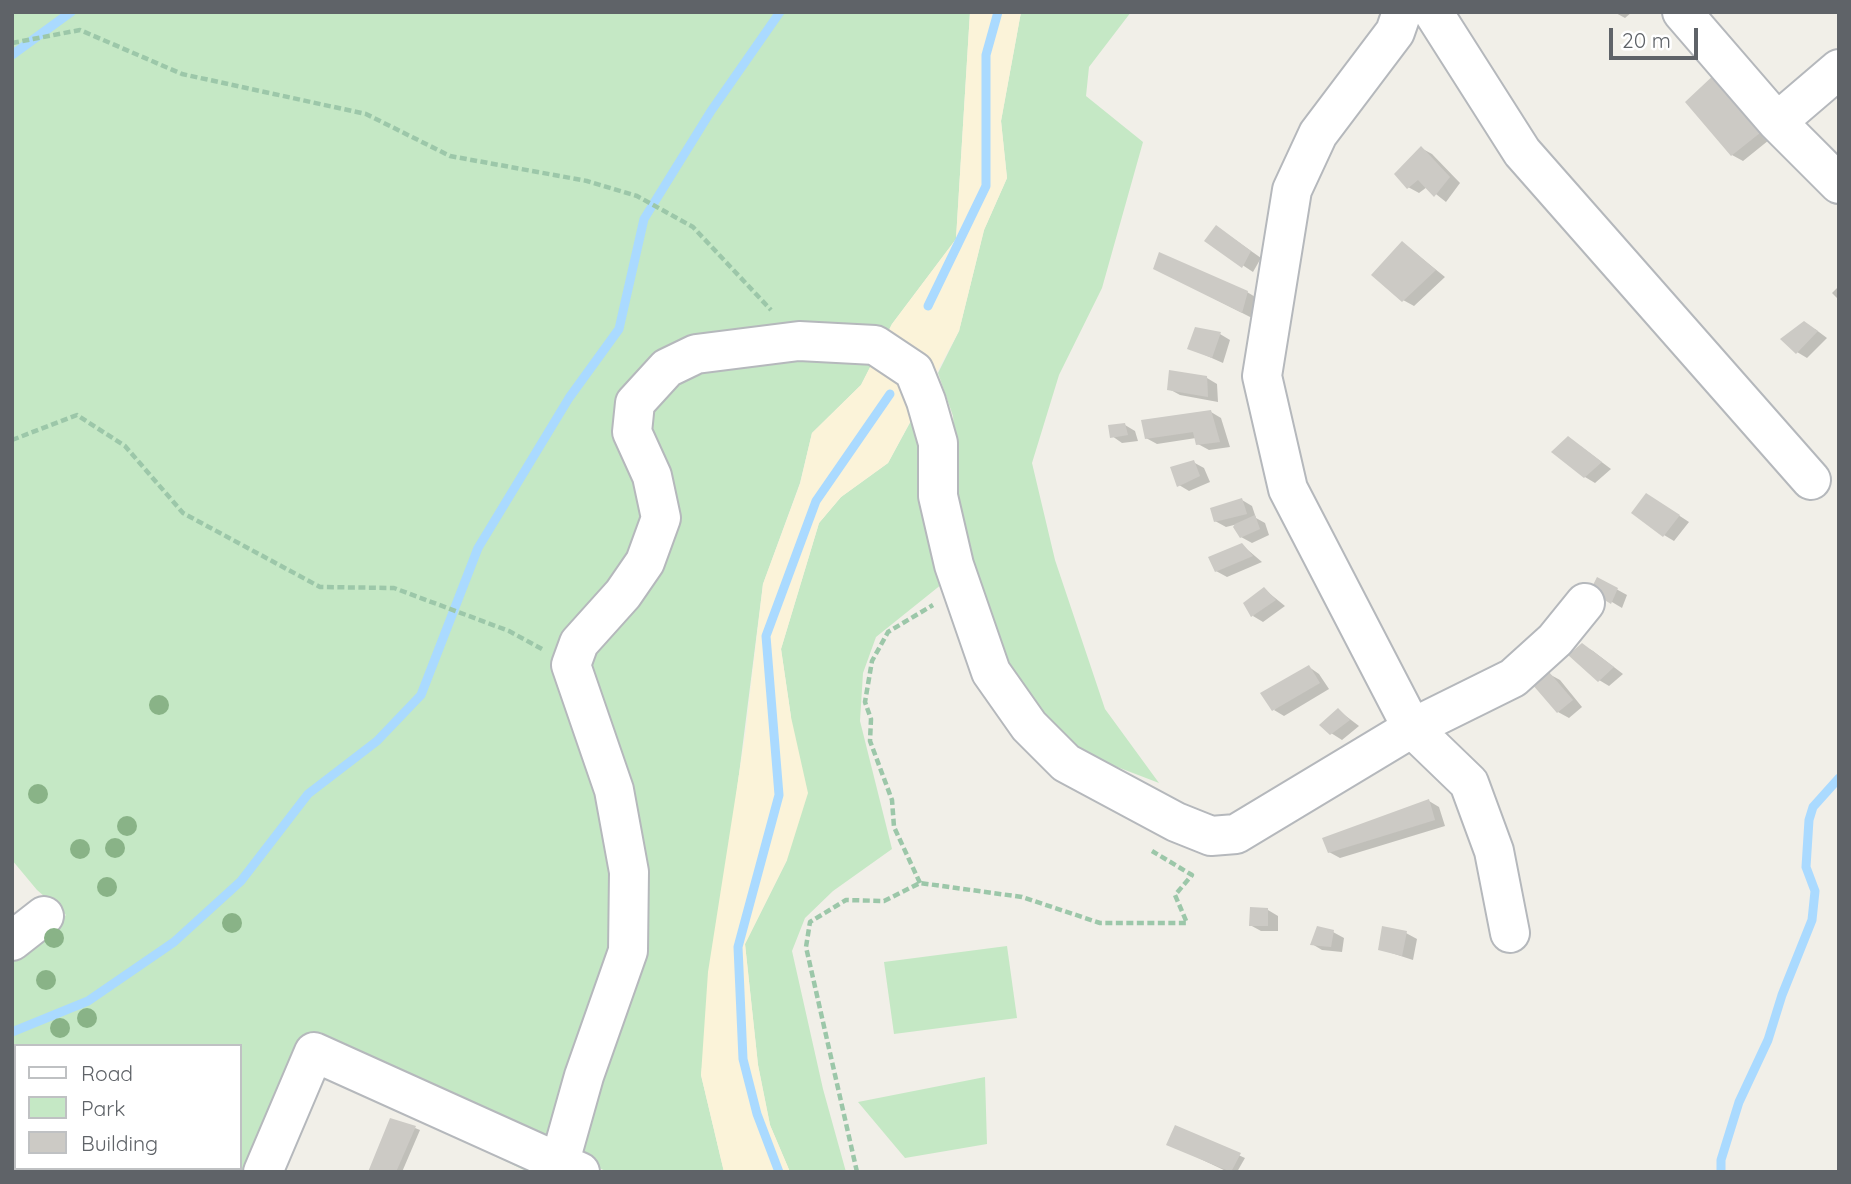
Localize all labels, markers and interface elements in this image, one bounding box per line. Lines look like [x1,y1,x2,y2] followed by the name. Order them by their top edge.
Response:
[1613,14,1702,58] scale bar
[1622,27,1671,53] text: 20 m
[14,1044,242,1170] legend
[81,1060,133,1086] text: Road
[81,1095,125,1121] text: Park
[81,1130,158,1156] text: Building

